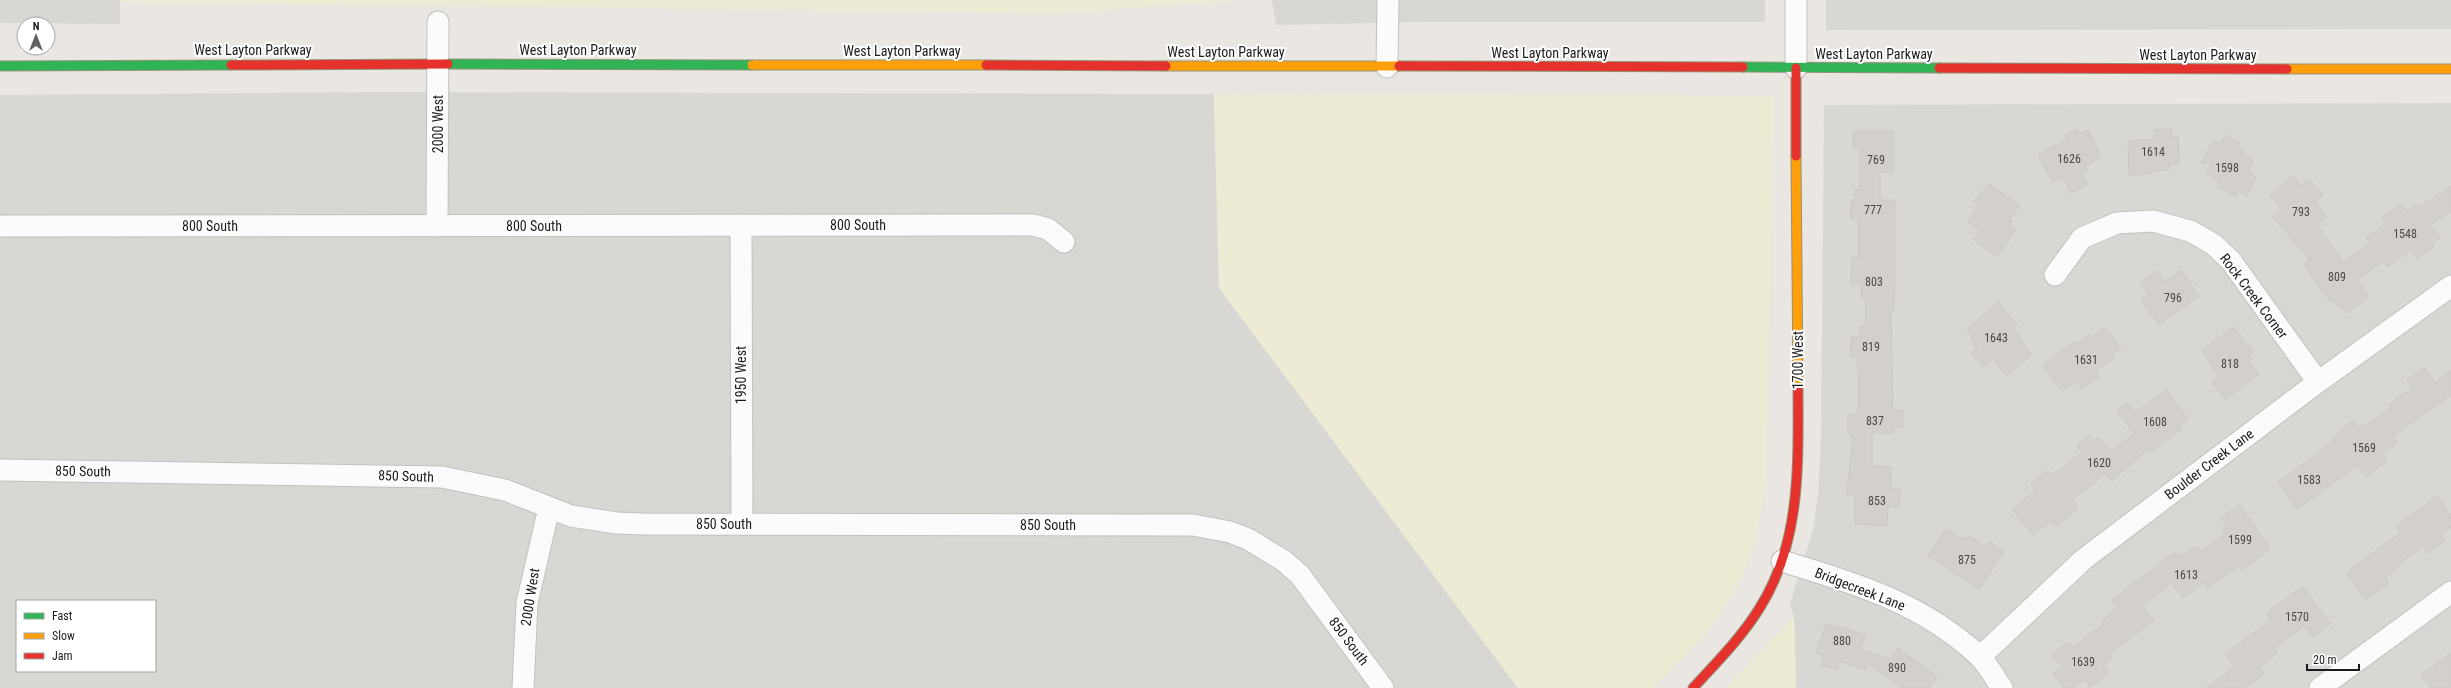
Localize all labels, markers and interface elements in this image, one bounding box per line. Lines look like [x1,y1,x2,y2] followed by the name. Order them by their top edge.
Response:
[16,16,56,56] north arrow
[33,20,40,33] text: N
[194,42,312,58] street label: West Layton Parkway
[519,42,637,58] street label: West Layton Parkway
[843,43,961,59] street label: West Layton Parkway
[1167,44,1285,60] street label: West Layton Parkway
[1491,45,1609,61] street label: West Layton Parkway
[1815,46,1933,62] street label: West Layton Parkway
[2139,47,2257,63] street label: West Layton Parkway
[430,95,446,153] street label: 2000 West
[2141,145,2165,159] house number: 1614
[2057,152,2081,166] house number: 1626
[1867,153,1885,167] house number: 769
[2215,161,2239,175] house number: 1598
[1864,203,1882,217] house number: 777
[2292,205,2310,219] house number: 793
[830,217,886,233] street label: 800 South
[182,218,238,234] street label: 800 South
[506,218,562,234] street label: 800 South
[2393,227,2417,241] house number: 1548
[2217,250,2291,342] street label: Rock Creek Corner
[2328,270,2346,284] house number: 809
[1865,275,1883,289] house number: 803
[2164,291,2182,305] house number: 796
[1790,331,1806,389] street label: 1700 West
[1984,331,2008,345] house number: 1643
[1862,340,1880,354] house number: 819
[733,346,749,404] street label: 1950 West
[2074,353,2098,367] house number: 1631
[2221,357,2239,371] house number: 818
[1866,414,1884,428] house number: 837
[2143,415,2167,429] house number: 1608
[2161,425,2257,503] street label: Boulder Creek Lane
[2352,441,2376,455] house number: 1569
[2087,456,2111,470] house number: 1620
[55,463,111,479] street label: 850 South
[378,467,434,485] street label: 850 South
[2297,473,2321,487] house number: 1583
[1868,494,1886,508] house number: 853
[696,516,752,532] street label: 850 South
[1020,517,1076,533] street label: 850 South
[2228,533,2252,547] house number: 1599
[1958,553,1976,567] house number: 875
[1813,564,1908,614] street label: Bridgecreek Lane
[518,567,542,627] street label: 2000 West
[2174,568,2198,582] house number: 1613
[16,600,156,672] legend
[52,609,73,623] text: Fast
[2285,610,2309,624] house number: 1570
[1326,614,1372,668] street label: 850 South
[52,629,75,643] text: Slow
[1833,634,1851,648] house number: 880
[2307,646,2359,672] scale bar
[52,649,73,663] text: Jam
[2313,653,2337,667] text: 20 m
[2071,655,2095,669] house number: 1639
[1888,661,1906,675] house number: 890

